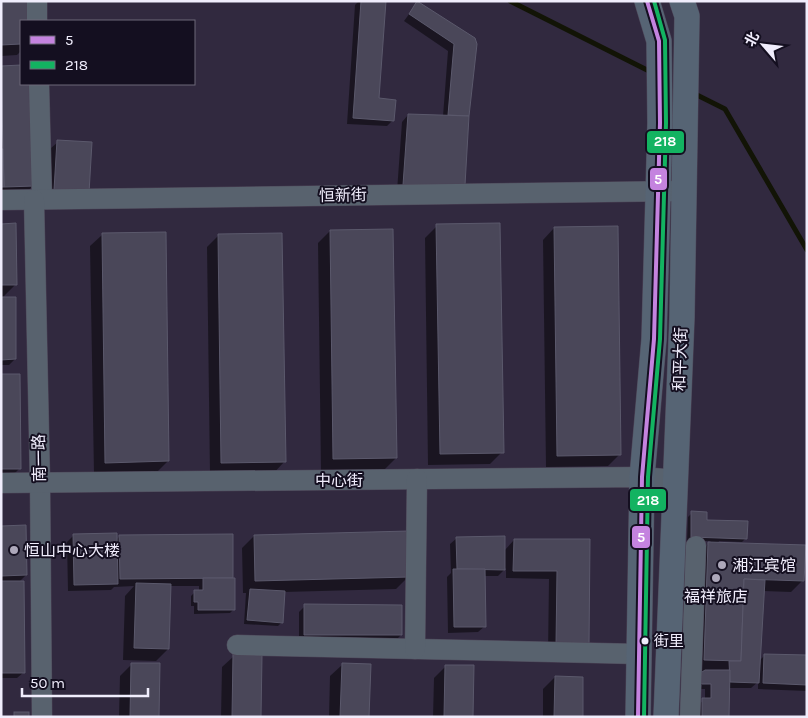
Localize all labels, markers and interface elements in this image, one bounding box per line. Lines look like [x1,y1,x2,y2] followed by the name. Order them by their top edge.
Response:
[20,20,195,85] legend
[738,20,788,70] north arrow
[741,29,763,49] text: 北
[65,31,73,49] text: 5
[65,56,88,74] text: 218
[646,130,685,154] line badge: 218
[654,133,676,150] text: 218
[649,167,668,191] line badge: 5
[654,171,662,188] text: 5
[319,185,367,205] street label: 恒新街
[669,327,691,391] street label: 和平大街
[29,434,49,482] street label: 南一路
[315,471,363,490] street label: 中心街
[629,488,667,512] line badge: 218
[637,492,659,509] text: 218
[631,525,651,549] line badge: 5
[637,529,645,546] text: 5
[24,541,120,560] place label: 恒山中心大楼
[8,544,20,556] marker: 恒山中心大楼
[732,556,796,575] place label: 湘江宾馆
[716,559,728,571] marker: 湘江宾馆
[710,572,722,584] marker: 福祥旅店
[684,587,748,606] place label: 福祥旅店
[654,632,684,650] place label: 街里
[640,636,650,646] marker: 街里
[22,666,149,698] scale bar
[30,674,65,692] text: 50 m

